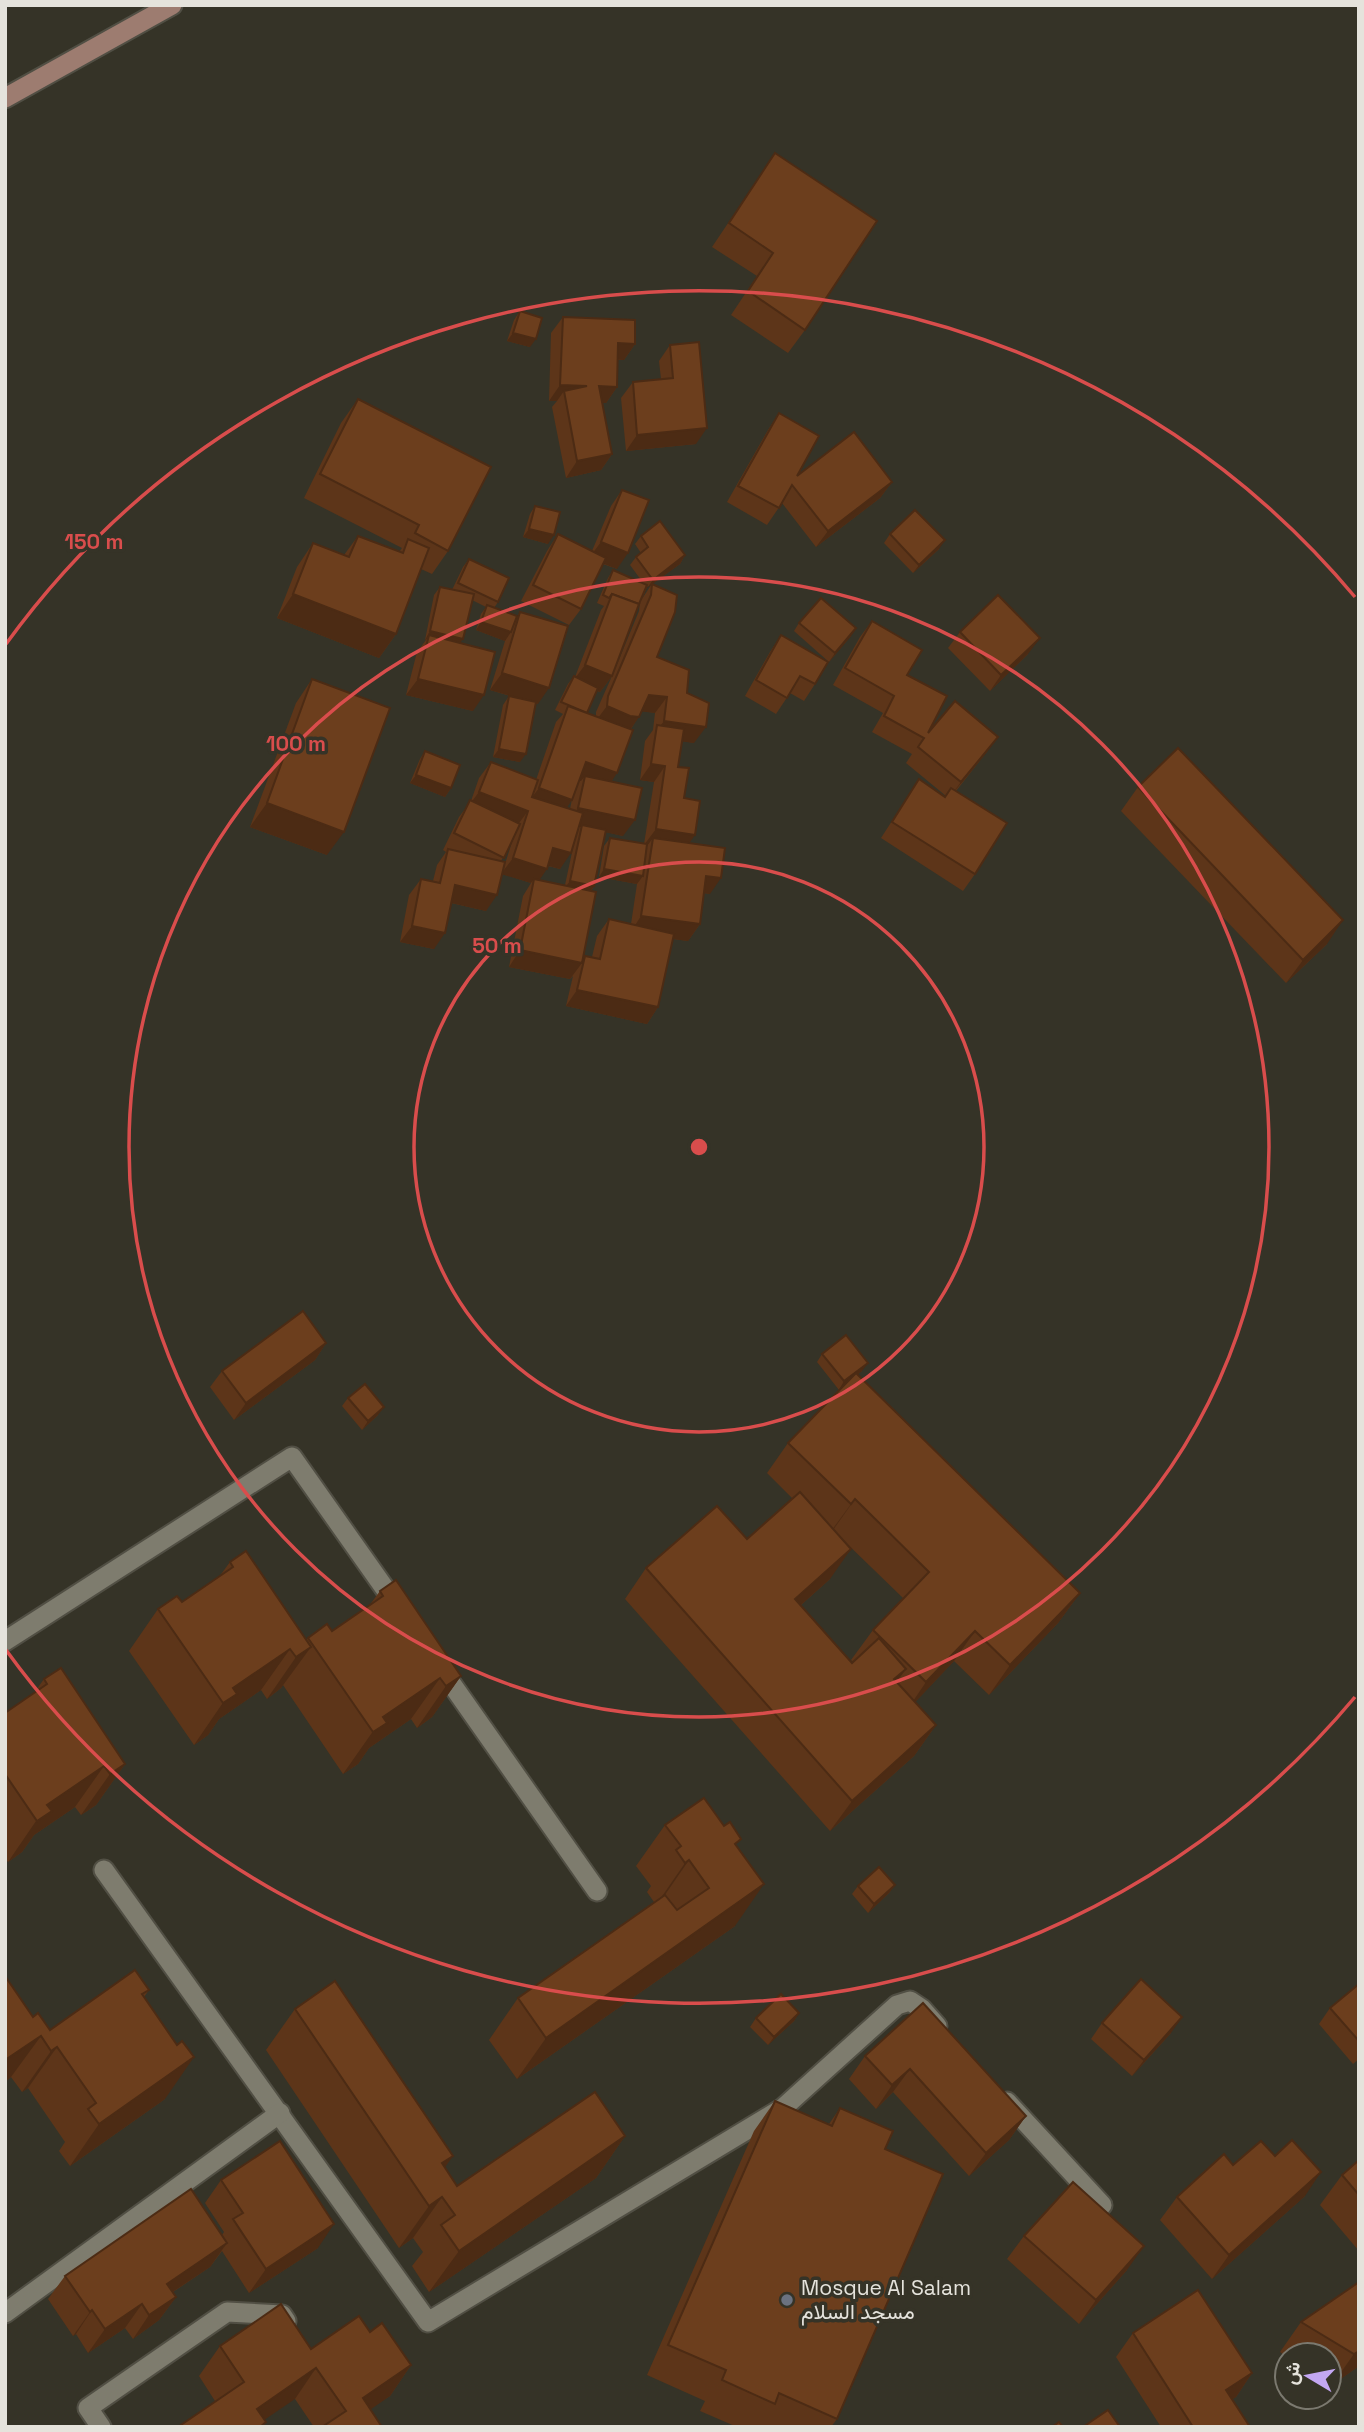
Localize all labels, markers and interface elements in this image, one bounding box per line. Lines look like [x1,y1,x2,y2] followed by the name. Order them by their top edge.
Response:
[65,528,123,555] text: 150 m
[266,730,326,757] text: 100 m
[472,932,522,959] text: 50 m
[687,1135,711,1159] centre of rings
[801,2274,971,2326] place label: Mosque Al Salam مسجد السلام
[779,2292,795,2308] marker: Mosque Al Salam مسجد السلام
[1273,2341,1343,2411] north arrow
[1277,2360,1306,2387] text: ش

